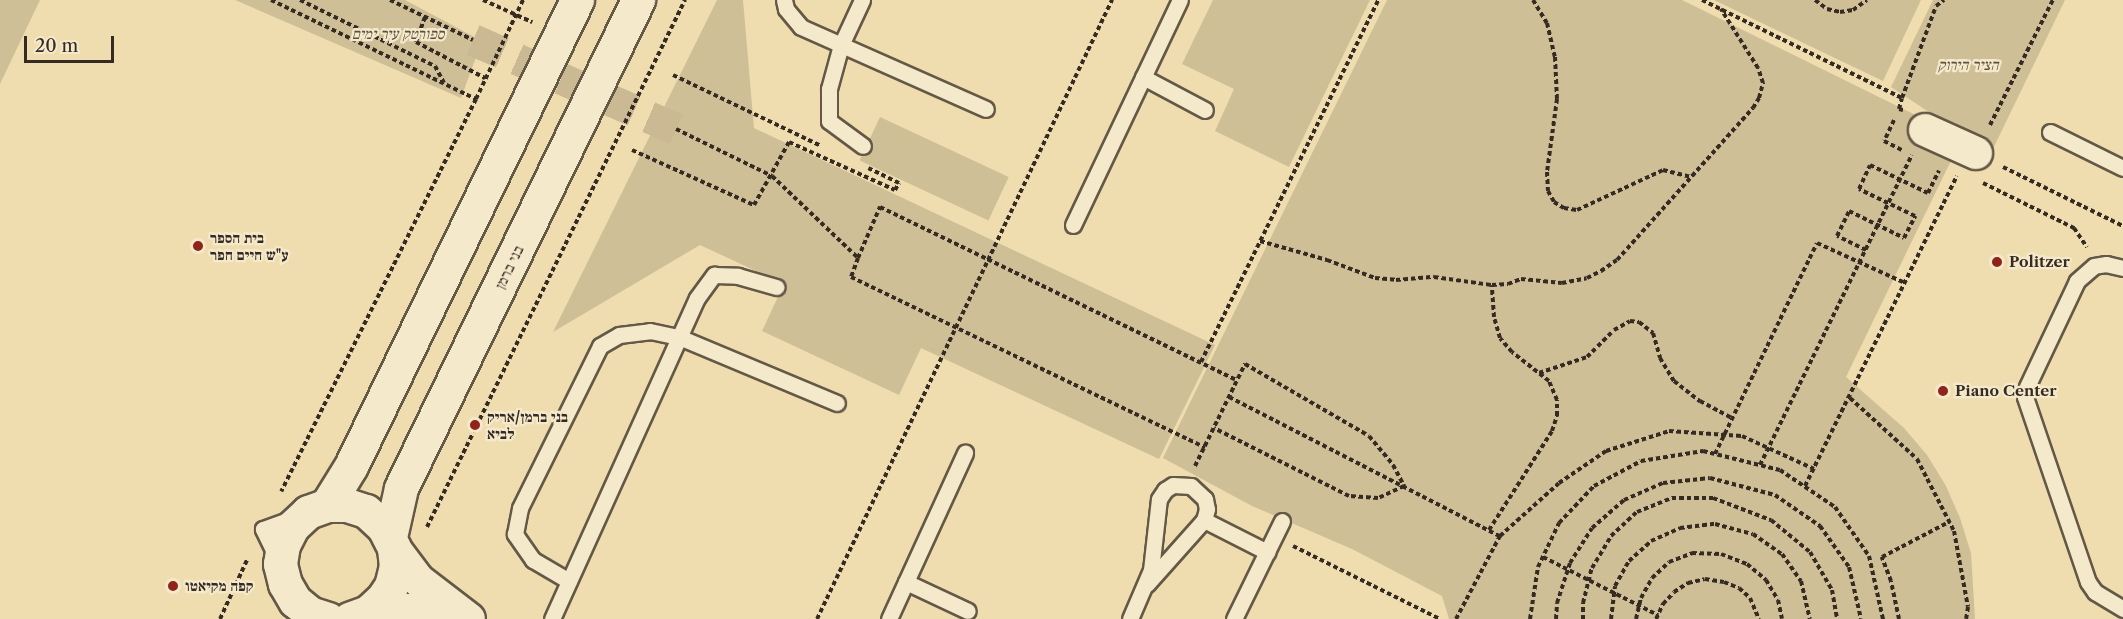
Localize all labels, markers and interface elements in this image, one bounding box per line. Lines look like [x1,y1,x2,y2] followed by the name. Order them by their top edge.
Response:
[27,24,117,62] scale bar
[352,25,444,43] park label: ספורטק עיר ימים
[35,35,78,57] text: 20 m
[1938,56,1998,74] park label: הציר הירוק
[210,228,288,263] place label: בית הספר ע"ש חיים חפר
[191,239,205,253] marker: בית הספר ע"ש חיים חפר
[491,242,527,292] street label: בני ברמן
[2009,253,2070,271] place label: Politzer
[1990,255,2004,269] marker: Politzer
[1955,382,2056,400] place label: Piano Center
[1936,384,1950,398] marker: Piano Center
[487,407,568,442] place label: בני ברמן/אריק לביא
[468,418,482,432] marker: בני ברמן/אריק לביא
[185,577,253,595] place label: קפה מקיאטו
[166,579,180,593] marker: קפה מקיאטו

